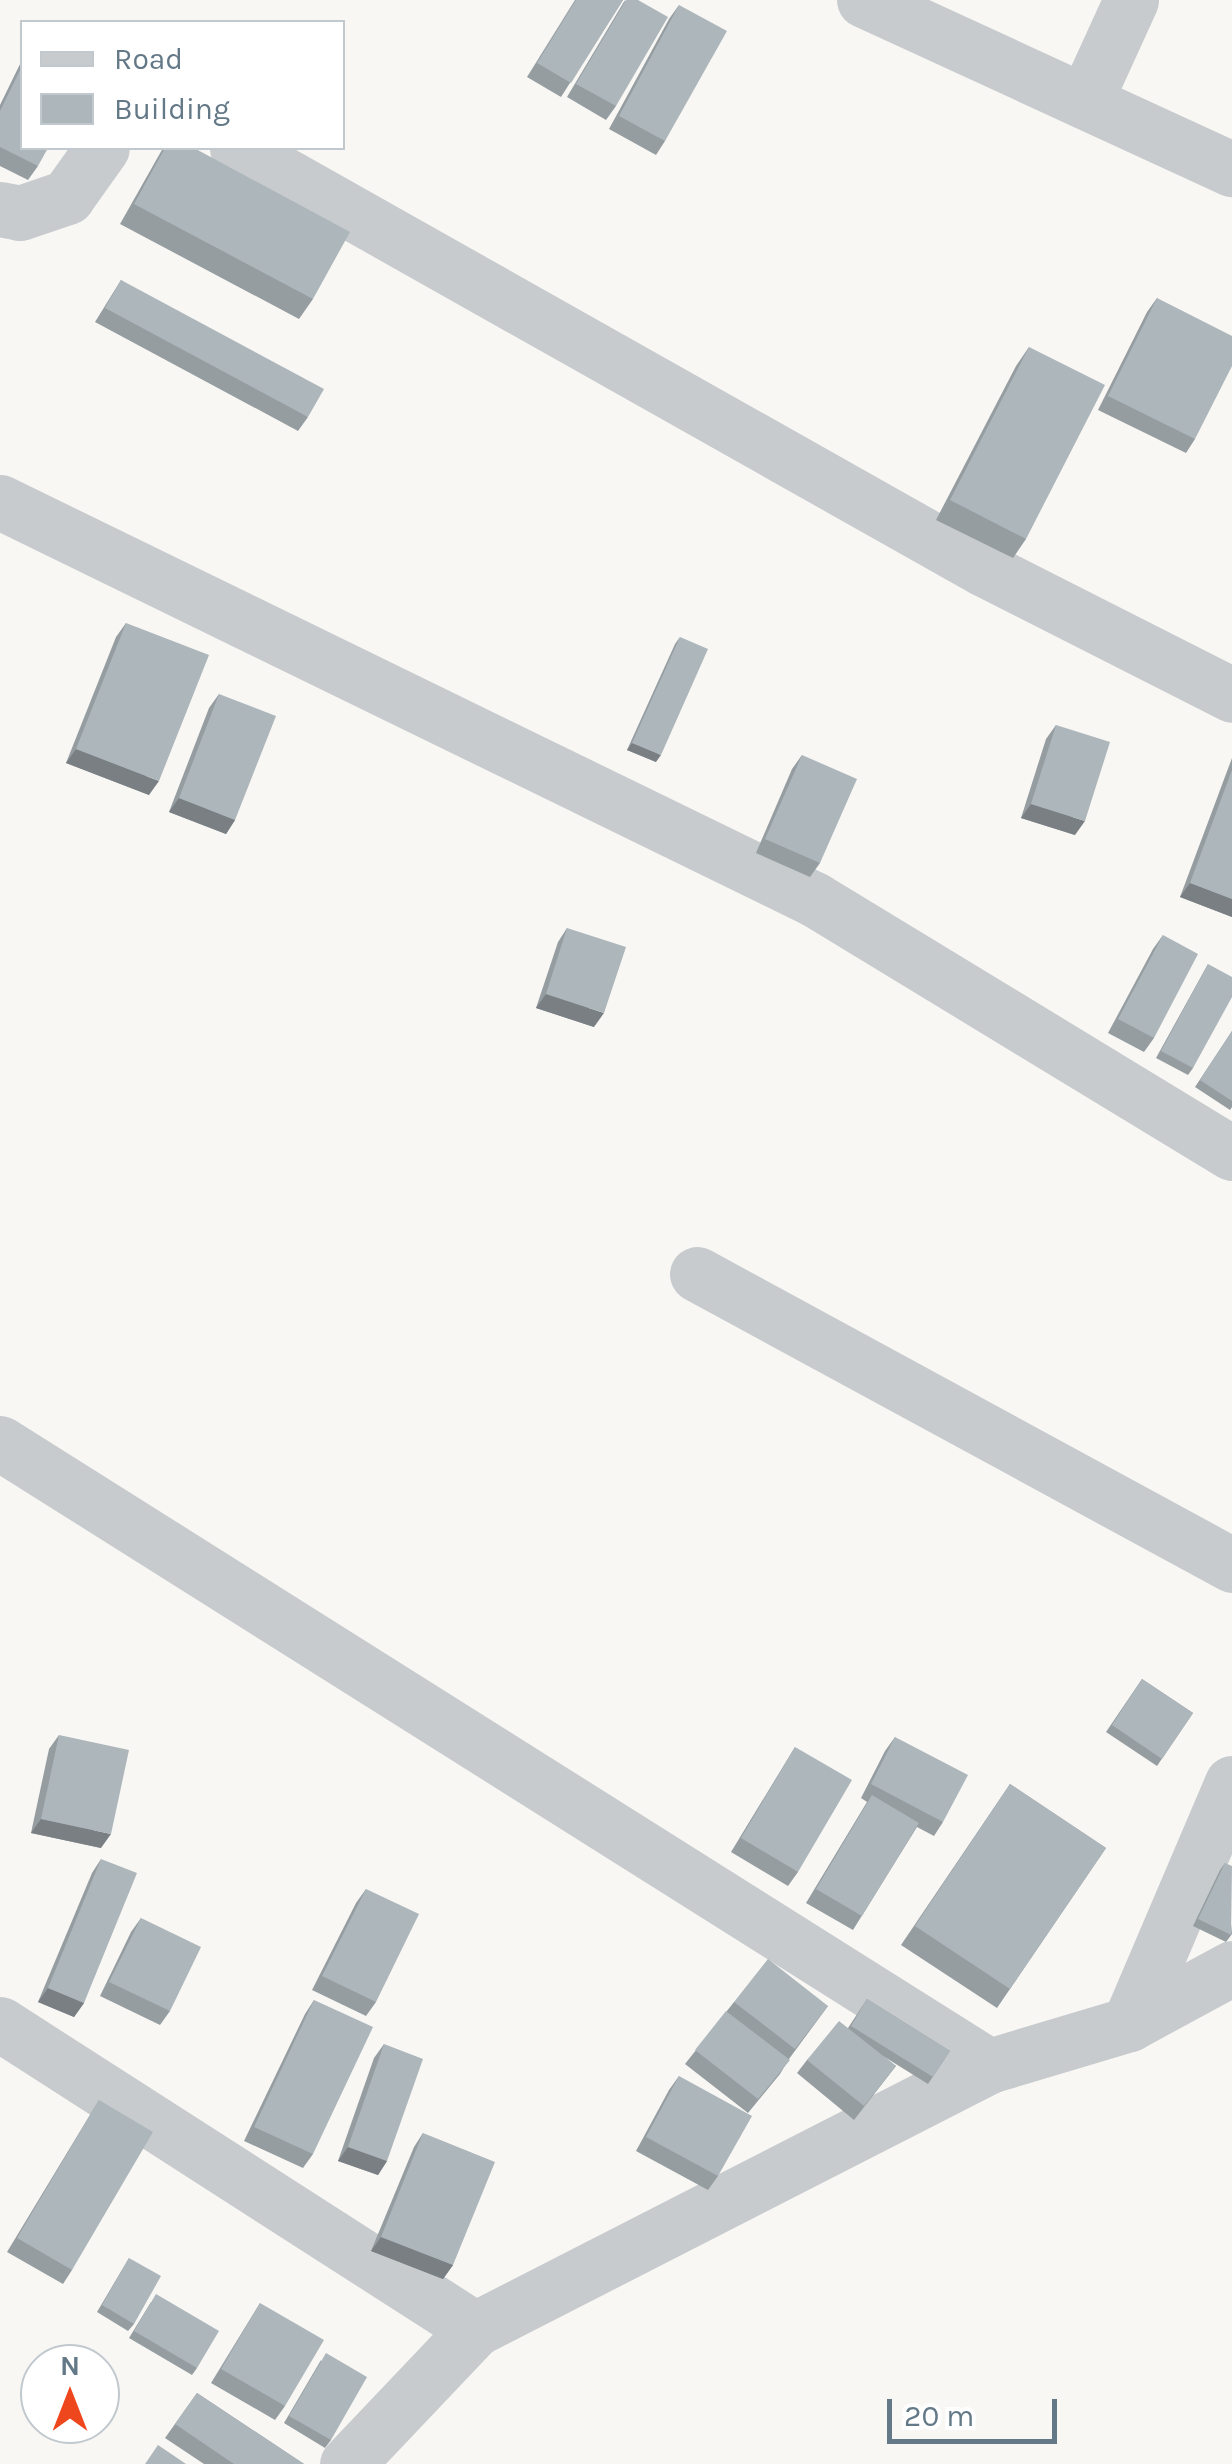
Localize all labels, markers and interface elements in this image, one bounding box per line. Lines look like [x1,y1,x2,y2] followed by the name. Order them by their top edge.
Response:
[20,20,345,150] legend
[114,41,183,77] text: Road
[114,91,230,127] text: Building
[20,2344,120,2444] north arrow
[60,2349,80,2382] text: N
[892,2379,1062,2441] scale bar
[904,2398,974,2434] text: 20 m

